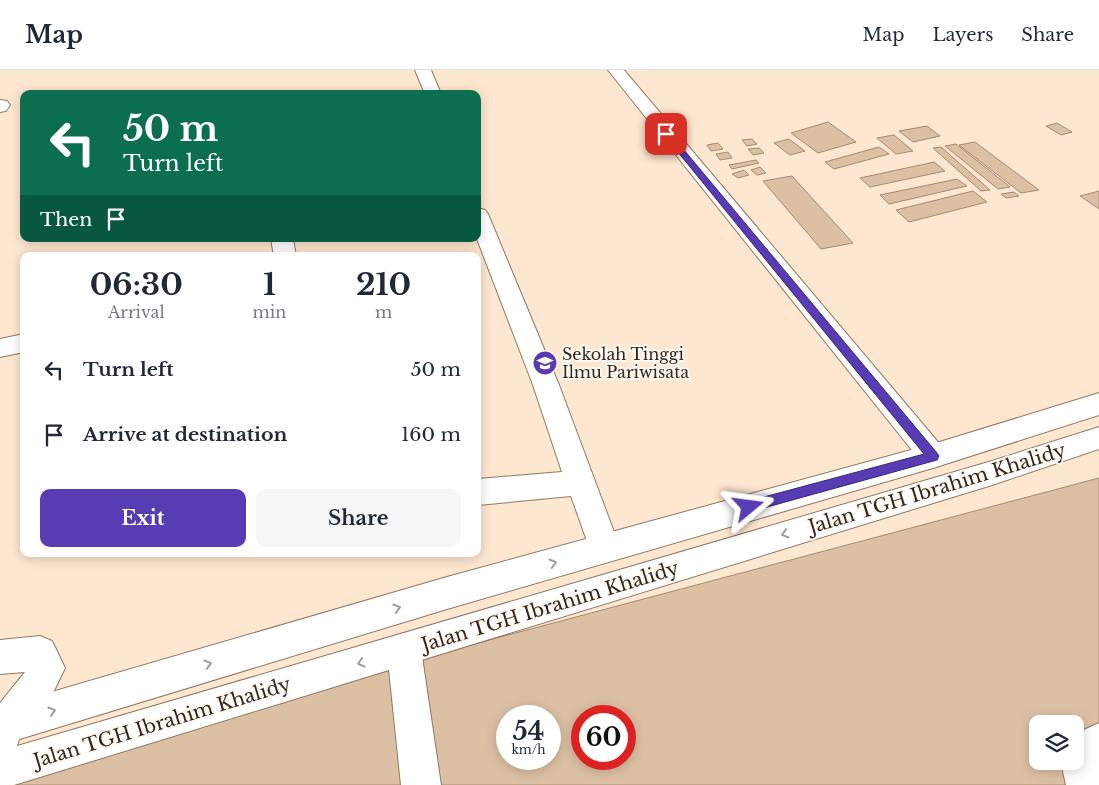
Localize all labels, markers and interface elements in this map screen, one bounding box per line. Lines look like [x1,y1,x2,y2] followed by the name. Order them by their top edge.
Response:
[25,20,83,49] text: Map
[863,24,904,46] text: Map
[932,24,993,46] text: Layers
[1021,24,1074,46] text: Share
[123,107,218,150] text: 50 m
[40,110,105,175] icon: left
[645,113,687,155] pin
[652,120,680,148] icon: arrive
[123,150,223,177] text: Turn left
[102,205,130,233] icon: arrive
[40,208,92,231] text: Then
[90,266,183,303] text: 06:30
[263,266,276,303] text: 1
[356,266,411,303] text: 210
[108,302,165,322] text: Arrival
[253,302,286,322] text: min
[375,302,392,322] text: m
[562,344,689,382] place label: Sekolah Tinggi Ilmu Pariwisata
[532,350,558,376] school or university icon: Sekolah Tinggi Ilmu Pariwisata
[40,356,68,384] icon: left
[83,358,174,381] text: Turn left
[411,358,461,381] text: 50 m
[40,421,68,449] icon: arrive
[83,423,287,446] text: Arrive at destination
[401,423,461,446] text: 160 m
[803,438,1069,540] street label: Jalan TGH Ibrahim Khalidy
[722,480,774,532] position arrow
[40,489,246,547] button: Exit
[256,489,461,547] button: Share
[781,529,789,539] one-way arrow
[416,556,682,658] street label: Jalan TGH Ibrahim Khalidy
[548,558,557,568] one-way arrow
[392,603,400,613] one-way arrow
[358,657,366,667] one-way arrow
[203,660,211,670] one-way arrow
[28,672,294,774] street label: Jalan TGH Ibrahim Khalidy
[571,705,636,770] speed limit sign: 60
[47,706,55,716] one-way arrow
[1029,715,1084,770] map controls
[1029,715,1084,770] button: layers
[513,716,544,747] text: 54
[511,742,546,757] text: km/h

